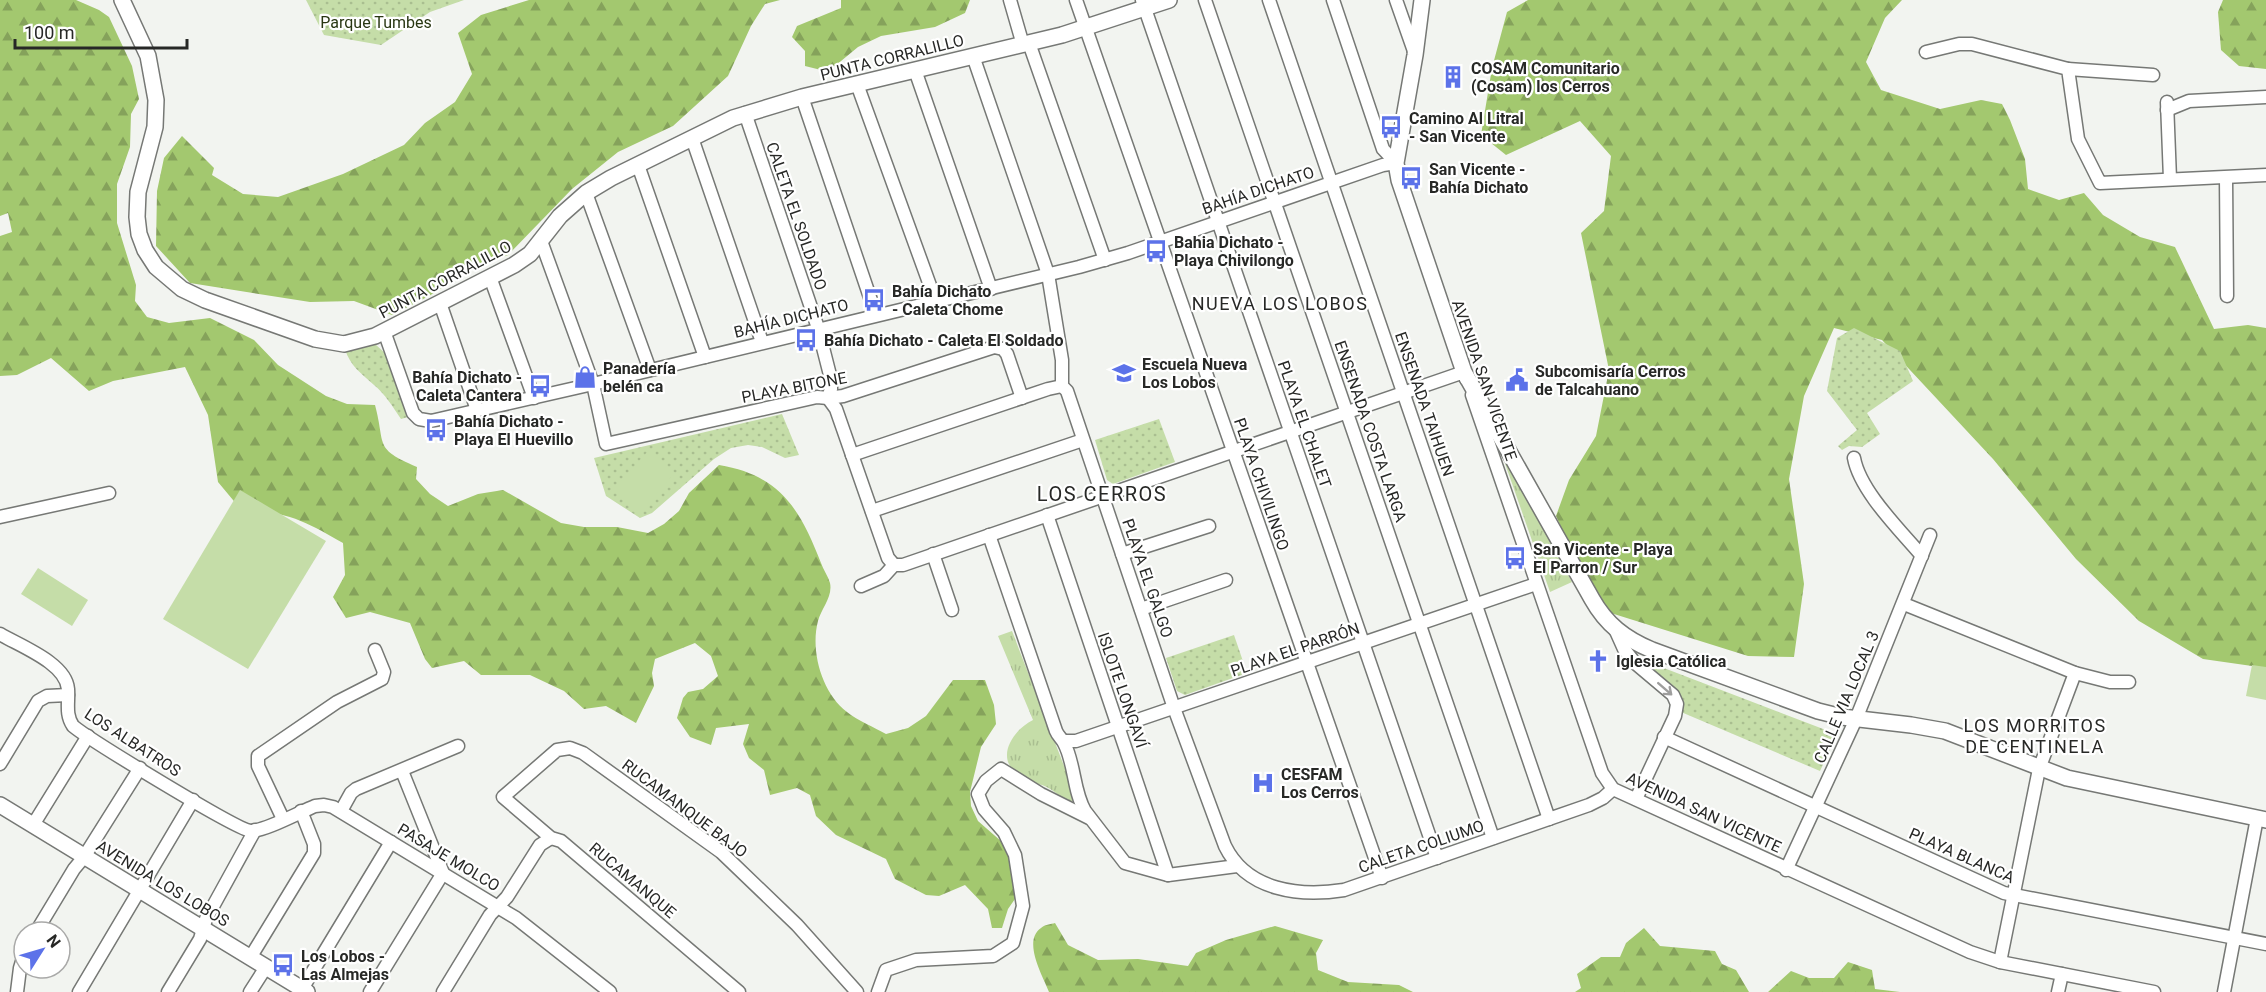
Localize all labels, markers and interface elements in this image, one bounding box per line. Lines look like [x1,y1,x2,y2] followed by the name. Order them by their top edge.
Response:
[15,12,188,50] scale bar
[320,13,432,32] park label: Parque Tumbes
[24,22,75,43] text: 100 m
[818,30,966,85] street label: PUNTA CORRALILLO
[1471,59,1620,96] place label: COSAM Comunitario (Cosam) los Cerros
[1440,64,1466,90] building icon: COSAM Comunitario (Cosam) los Cerros
[1409,109,1524,146] place label: Camino Al Litral - San Vicente
[1378,114,1404,140] bus stop icon: Camino Al Litral - San Vicente
[762,140,831,293] street label: CALETA EL SOLDADO
[1429,160,1528,197] place label: San Vicente - Bahía Dichato
[1200,162,1317,219] street label: BAHÍA DICHATO
[1398,165,1424,191] bus stop icon: San Vicente - Bahía Dichato
[1174,233,1294,270] place label: Bahia Dichato - Playa Chivilongo
[376,236,515,322] street label: PUNTA CORRALILLO
[1143,238,1169,264] bus stop icon: Bahia Dichato - Playa Chivilongo
[892,282,1003,319] place label: Bahía Dichato - Caleta Chome
[861,287,887,313] bus stop icon: Bahía Dichato - Caleta Chome
[1192,293,1368,314] district label: NUEVA LOS LOBOS
[732,295,850,342] street label: BAHÍA DICHATO
[1448,297,1521,463] street label: AVENIDA SAN VICENTE
[793,327,819,353] bus stop icon: Bahía Dichato - Caleta El Soldado
[1391,329,1458,479] street label: ENSENADA TAIHUEN
[824,331,1063,350] place label: Bahía Dichato - Caleta El Soldado
[1331,338,1411,525] street label: ENSENADA COSTA LARGA
[1142,355,1248,392] place label: Escuela Nueva Los Lobos
[1274,358,1335,491] street label: PLAYA EL CHALET
[603,359,676,396] place label: Panadería belén ca
[1111,360,1137,386] school or university icon: Escuela Nueva Los Lobos
[1535,362,1686,399] place label: Subcomisaría Cerros de Talcahuano
[572,364,598,390] shop icon: Panadería belén ca
[1504,367,1530,393] public building icon: Subcomisaría Cerros de Talcahuano
[412,368,522,405] place label: Bahía Dichato - Caleta Cantera
[740,368,848,407] street label: PLAYA BITONE
[527,373,553,399] bus stop icon: Bahía Dichato - Caleta Cantera
[454,412,573,449] place label: Bahía Dichato - Playa El Huevillo
[1230,415,1293,553] street label: PLAYA CHIVILINGO
[423,417,449,443] bus stop icon: Bahía Dichato - Playa El Huevillo
[1037,482,1167,506] district label: LOS CERROS
[1118,516,1177,640] street label: PLAYA EL GALGO
[1533,540,1673,577] place label: San Vicente - Playa El Parron / Sur
[1502,545,1528,571] bus stop icon: San Vicente - Playa El Parron / Sur
[1228,618,1362,680] street label: PLAYA EL PARRÓN
[1810,628,1883,766] street label: CALLE VIA LOCAL 3
[1094,630,1151,751] street label: ISLOTE LONGAVÍ
[1585,648,1611,674] church icon: Iglesia Católica
[1616,652,1727,671] place label: Iglesia Católica
[1658,682,1673,696] one-way arrow
[81,704,184,781] street label: LOS ALBATROS
[1963,715,2107,757] district label: LOS MORRITOS DE CENTINELA
[618,755,751,862] street label: RUCAMANQUE BAJO
[1281,765,1359,802] place label: CESFAM Los Cerros
[1623,768,1784,857] street label: AVENIDA SAN VICENTE
[1250,770,1276,796] hospital icon: CESFAM Los Cerros
[1356,816,1487,877] street label: CALETA COLIUMO
[394,819,503,895] street label: PASAJE MOLCO
[1906,824,2018,887] street label: PLAYA BLANCA
[93,836,233,931] street label: AVENIDA LOS LOBOS
[585,839,680,922] street label: RUCAMANQUE
[12,920,72,980] north arrow
[43,931,65,952] text: N
[301,947,389,984] place label: Los Lobos - Las Almejas
[270,952,296,978] bus stop icon: Los Lobos - Las Almejas

